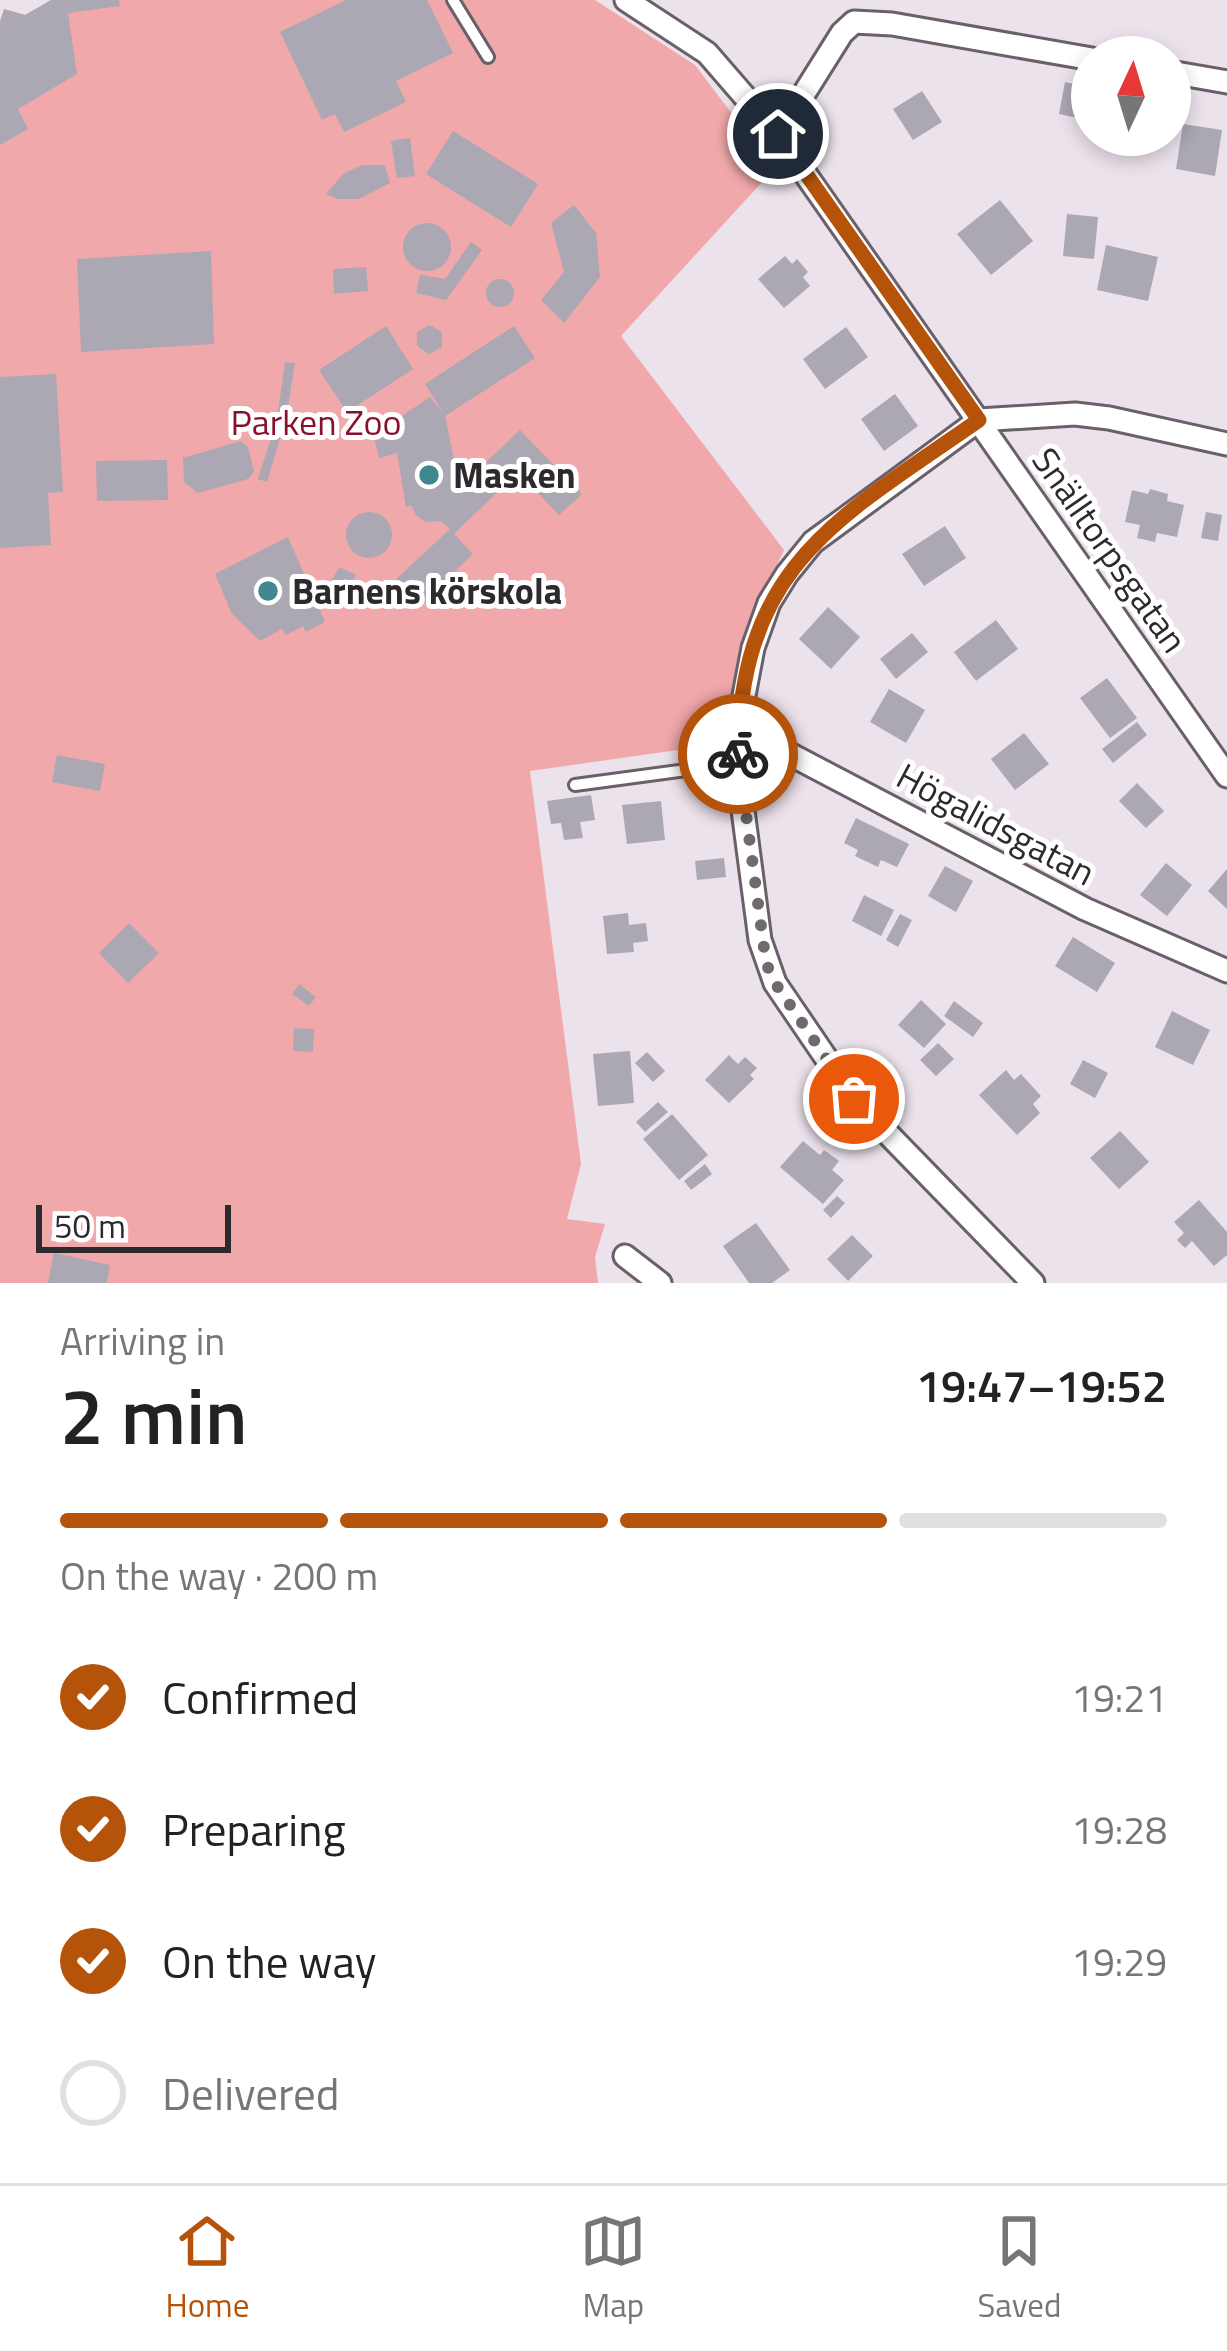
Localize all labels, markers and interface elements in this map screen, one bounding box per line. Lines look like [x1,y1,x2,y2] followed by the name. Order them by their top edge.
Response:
[1071,36,1191,156] north arrow
[1071,36,1191,156] map controls
[727,83,829,185] pin
[745,101,811,167] icon: home
[231,394,401,449] park label: Parken Zoo
[1019,436,1202,664] street label: Snälltorpsgatan
[453,447,576,502] place label: Masken
[416,462,442,488] marker: Masken
[292,563,562,618] place label: Barnens körskola
[255,578,281,604] marker: Barnens körskola
[678,694,798,814] courier
[705,721,771,787] icon: bike
[887,748,1105,899] street label: Högalidsgatan
[803,1048,905,1150] pin
[821,1066,887,1132] icon: bag
[36,1199,231,1252] scale bar
[54,1201,126,1251] text: 50 m
[60,1311,225,1370] text: Arriving in
[916,1351,1167,1419] text: 19:47–19:52
[60,1356,248,1474] text: 2 min
[60,1546,378,1605] text: On the way · 200 m
[162,1663,358,1731] text: Confirmed
[60,1664,126,1730] icon: check
[1071,1668,1167,1727] text: 19:21
[162,1795,346,1863] text: Preparing
[60,1796,126,1862] icon: check
[1071,1800,1167,1859] text: 19:28
[162,1927,376,1995] text: On the way
[60,1928,126,1994] icon: check
[1071,1932,1167,1991] text: 19:29
[162,2059,340,2127] text: Delivered
[166,2208,249,2330] tab: Home
[580,2208,646,2330] tab: Map
[977,2208,1061,2330] tab: Saved

